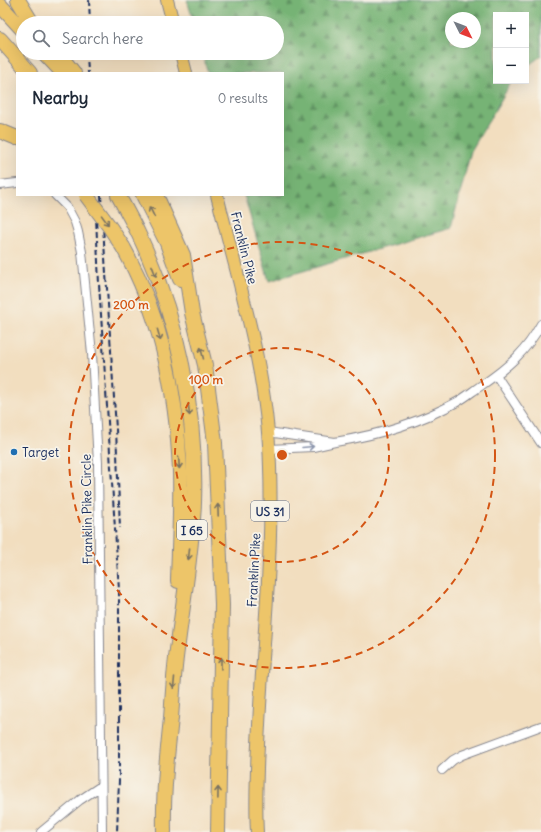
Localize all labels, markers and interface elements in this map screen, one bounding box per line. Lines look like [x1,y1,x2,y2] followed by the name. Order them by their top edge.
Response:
[445,12,481,48] north arrow
[493,12,529,84] map controls
[493,12,529,48] button: +
[16,16,284,60] search box
[30,27,52,49] icon: search
[62,29,143,48] text: Search here
[493,48,529,84] button: −
[32,87,88,109] text: Nearby
[218,90,268,107] text: 0 results
[148,206,155,218] one-way arrow
[227,210,261,286] street label: Franklin Pike
[101,215,109,226] one-way arrow
[151,264,158,276] one-way arrow
[113,297,149,312] text: 200 m
[156,328,163,341] one-way arrow
[197,347,205,360] one-way arrow
[189,372,223,387] text: 100 m
[185,403,193,416] one-way arrow
[22,444,60,461] place label: Target
[301,444,314,451] one-way arrow
[9,447,19,457] marker: Target
[275,448,289,462] centre of rings
[78,454,96,564] street label: Franklin Pike Circle
[176,456,183,469] one-way arrow
[251,501,289,521] road number: US 31
[214,504,222,517] one-way arrow
[177,520,207,540] road number: I 65
[244,532,264,608] street label: Franklin Pike
[186,547,193,560] one-way arrow
[217,657,225,670] one-way arrow
[170,676,178,689] one-way arrow
[214,787,222,800] one-way arrow

